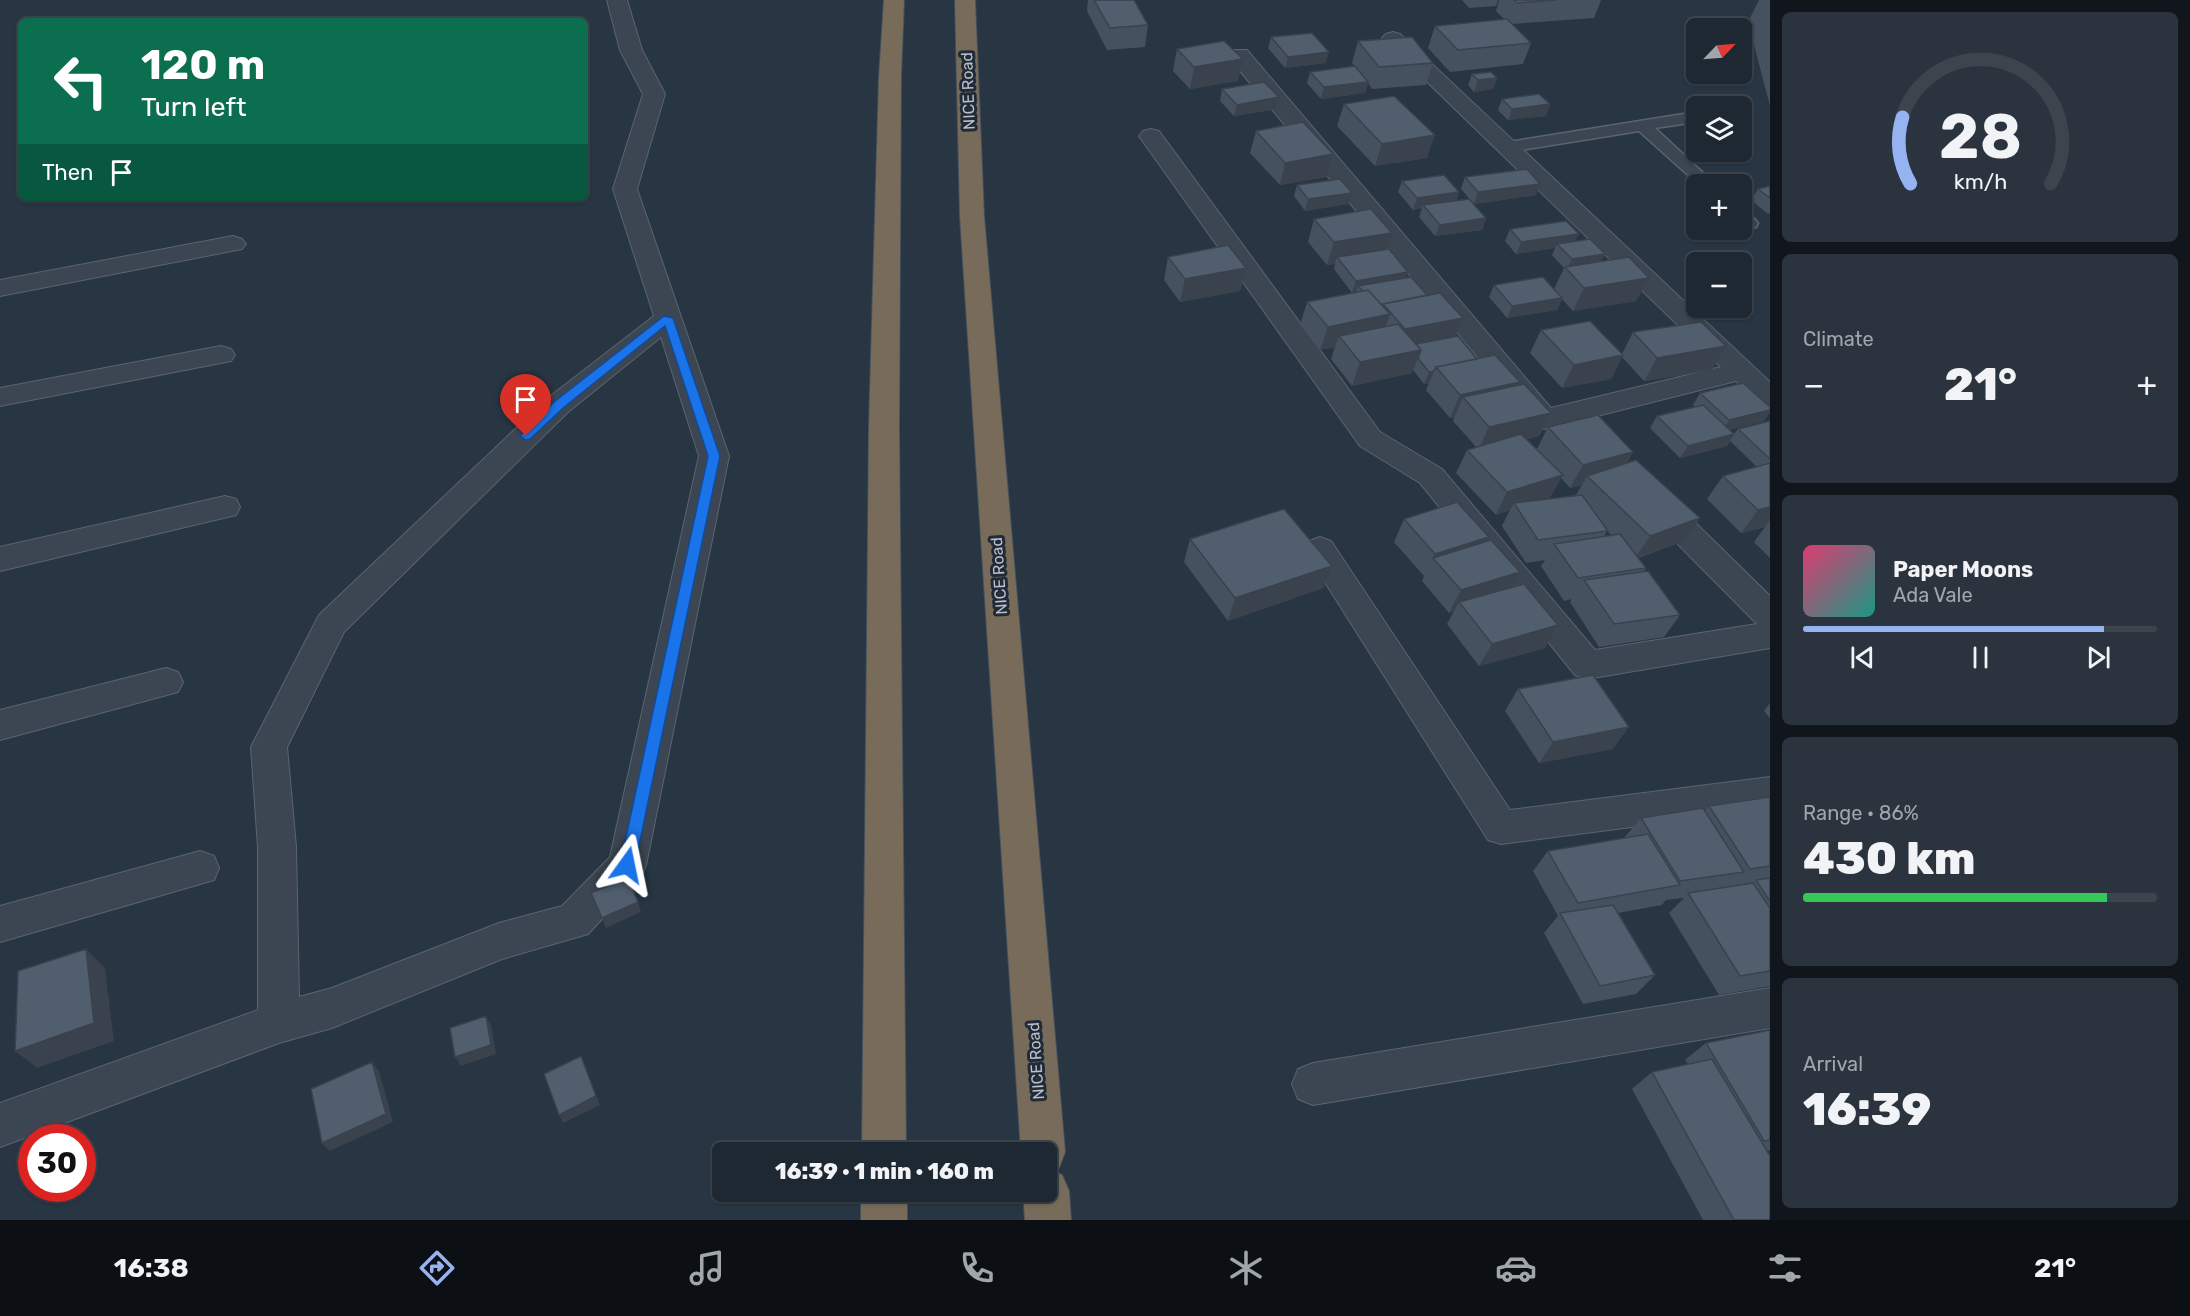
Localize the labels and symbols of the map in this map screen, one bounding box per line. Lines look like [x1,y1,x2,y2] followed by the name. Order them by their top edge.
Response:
[1686,18,1752,84] north arrow
[957,52,979,130] street label: NICE Road
[500,374,551,436] pin
[987,537,1011,615] street label: NICE Road
[595,833,659,897] position arrow
[1024,1022,1048,1100] street label: NICE Road
[18,1124,96,1202] speed limit sign: 30

